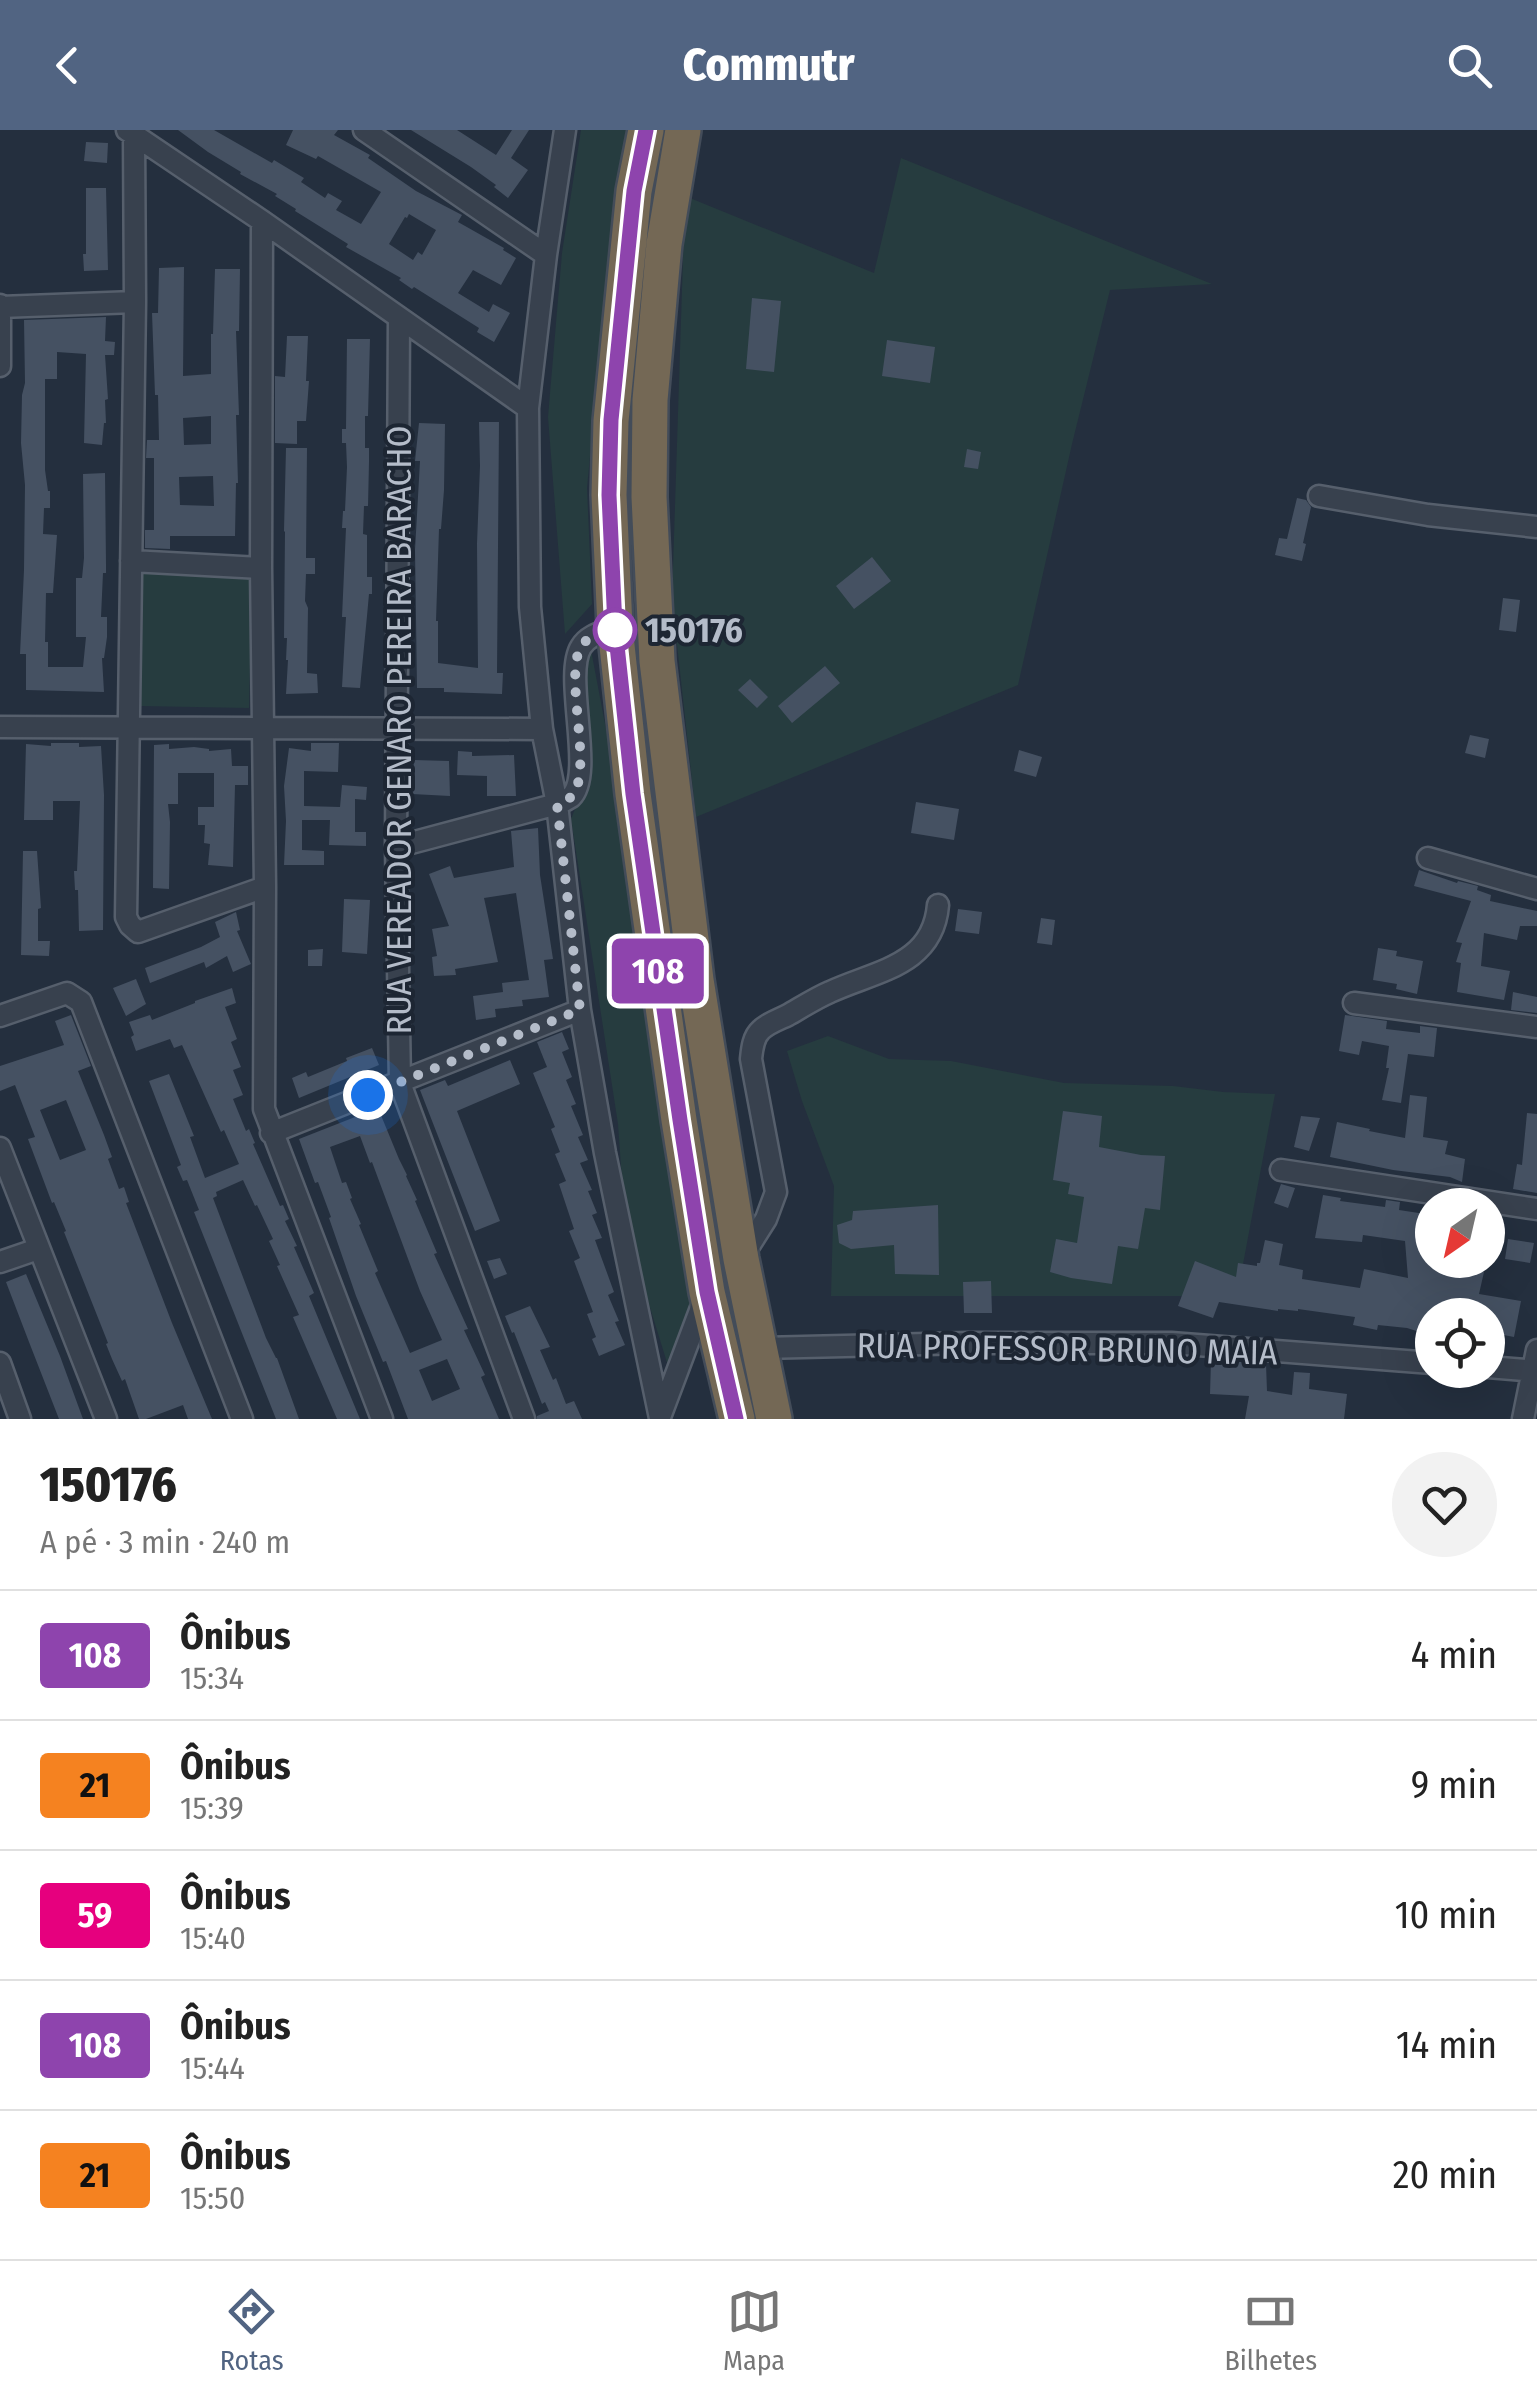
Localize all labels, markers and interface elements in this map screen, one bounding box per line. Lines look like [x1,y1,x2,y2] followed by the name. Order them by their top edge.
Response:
[40,38,95,93] icon: back
[683,38,854,92] text: Commutr
[1442,38,1497,93] icon: search
[378,425,420,1035] street label: RUA VEREADOR GENARO PEREIRA BARACHO
[594,609,636,651] marker: 150176
[645,609,743,651] place label: 150176
[600,938,716,1004] line badge: 108
[632,950,684,992] text: 108
[343,1070,393,1120] your location
[1415,1188,1505,1278] north arrow
[1415,1188,1505,1388] map controls
[1415,1298,1505,1388] button: locate
[856,1324,1278,1374] street label: RUA PROFESSOR BRUNO MAIA
[1392,1452,1497,1557] button: heart
[40,1456,177,1514] text: 150176
[40,1523,290,1561] text: A pé · 3 min · 240 m
[180,1613,291,1659] text: Ônibus
[1411,1632,1497,1678] text: 4 min
[69,1634,121,1676] text: 108
[180,1659,244,1697] text: 15:34
[180,1743,291,1789] text: Ônibus
[1411,1762,1497,1808] text: 9 min
[80,1764,110,1806] text: 21
[180,1789,244,1827] text: 15:39
[180,1873,291,1919] text: Ônibus
[1395,1892,1497,1938] text: 10 min
[78,1894,112,1936] text: 59
[180,1919,246,1957] text: 15:40
[180,2003,291,2049] text: Ônibus
[1396,2022,1497,2068] text: 14 min
[69,2024,121,2066] text: 108
[180,2049,245,2087] text: 15:44
[180,2133,291,2179] text: Ônibus
[1393,2152,1497,2198] text: 20 min
[80,2154,110,2196] text: 21
[180,2179,245,2217] text: 15:50
[220,2284,284,2377] tab: Rotas
[723,2284,785,2377] tab: Mapa
[1224,2284,1317,2377] tab: Bilhetes

